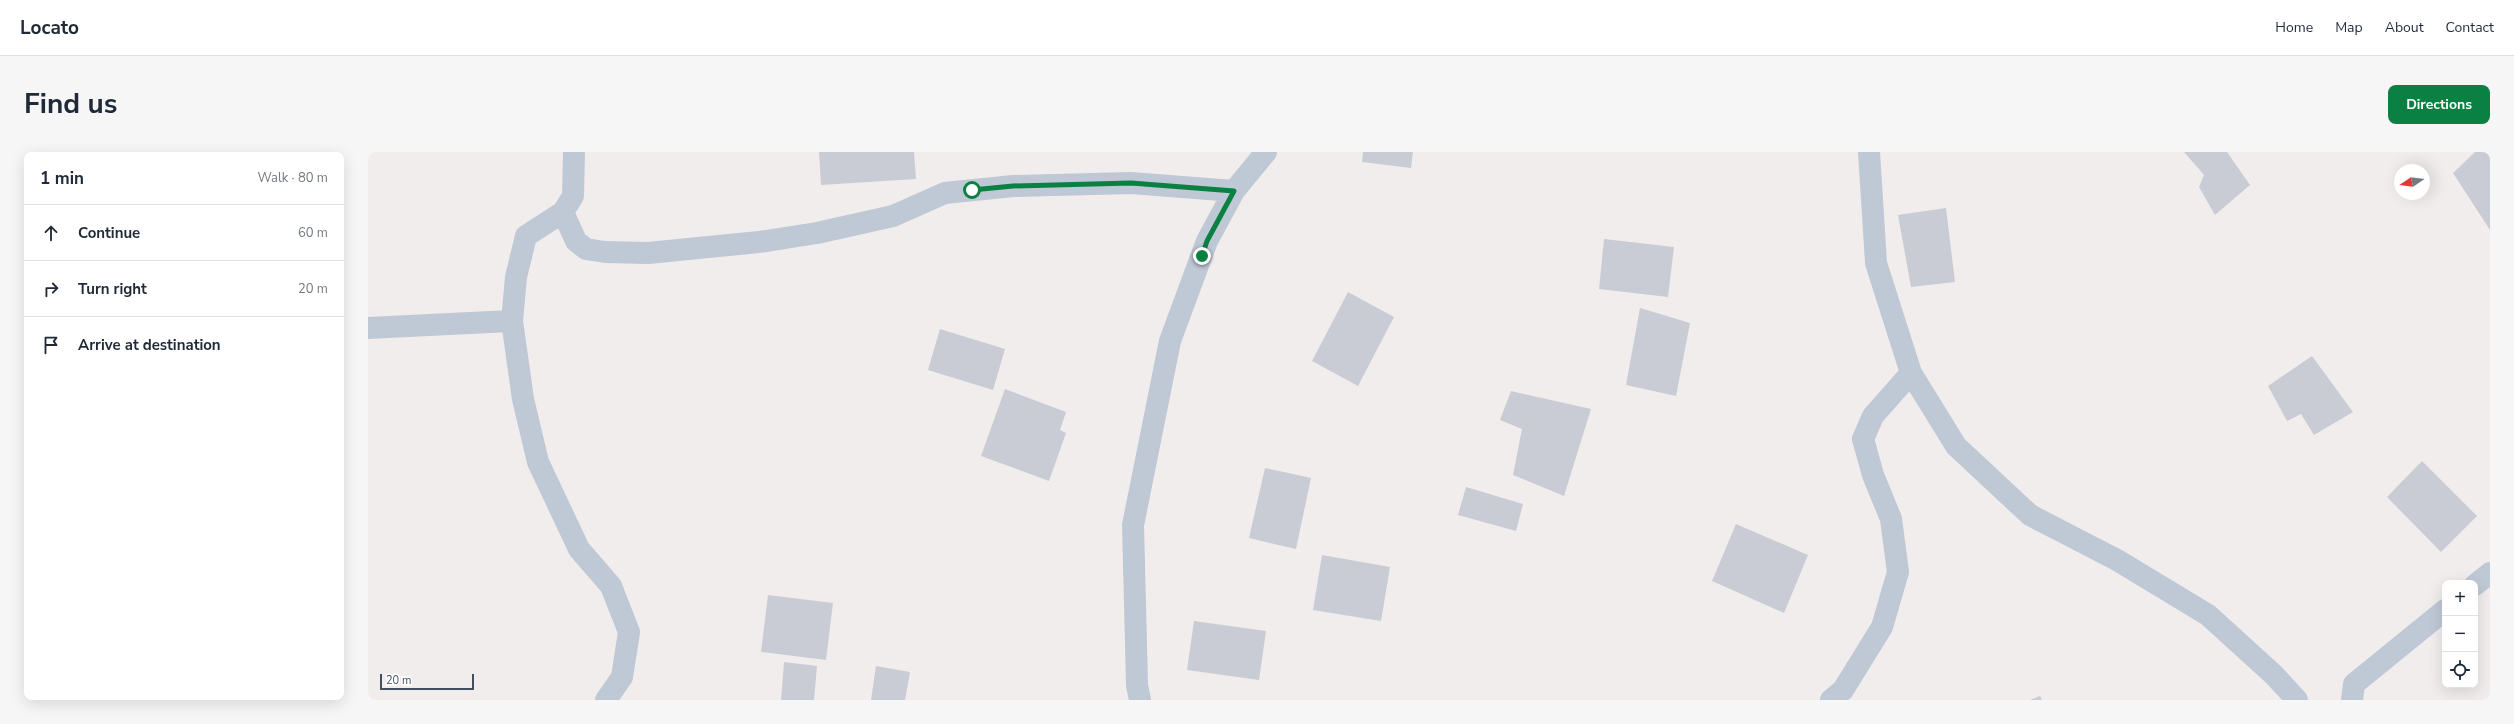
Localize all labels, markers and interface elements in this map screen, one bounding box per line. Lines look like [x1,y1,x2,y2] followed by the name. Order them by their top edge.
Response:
[20,15,79,41] text: Locato
[2275,18,2313,37] text: Home
[2335,18,2363,37] text: Map
[2385,18,2424,37] text: About
[2446,18,2494,37] text: Contact
[24,85,118,123] text: Find us
[2388,85,2490,124] button: Directions
[2394,164,2430,200] north arrow
[40,167,84,190] text: 1 min
[257,169,328,187] text: Walk · 80 m
[963,181,981,199] route start
[40,222,62,244] icon: ahead
[78,223,140,243] text: Continue
[298,224,328,242] text: 60 m
[1193,247,1211,265] route end
[40,278,62,300] icon: right
[78,279,147,299] text: Turn right
[298,280,328,298] text: 20 m
[40,334,62,356] icon: arrive
[78,335,221,355] text: Arrive at destination
[2442,580,2478,688] map controls
[2442,580,2478,616] button: +
[2442,616,2478,652] button: −
[2442,652,2478,688] button: locate
[380,672,474,691] scale bar
[386,673,411,688] text: 20 m

